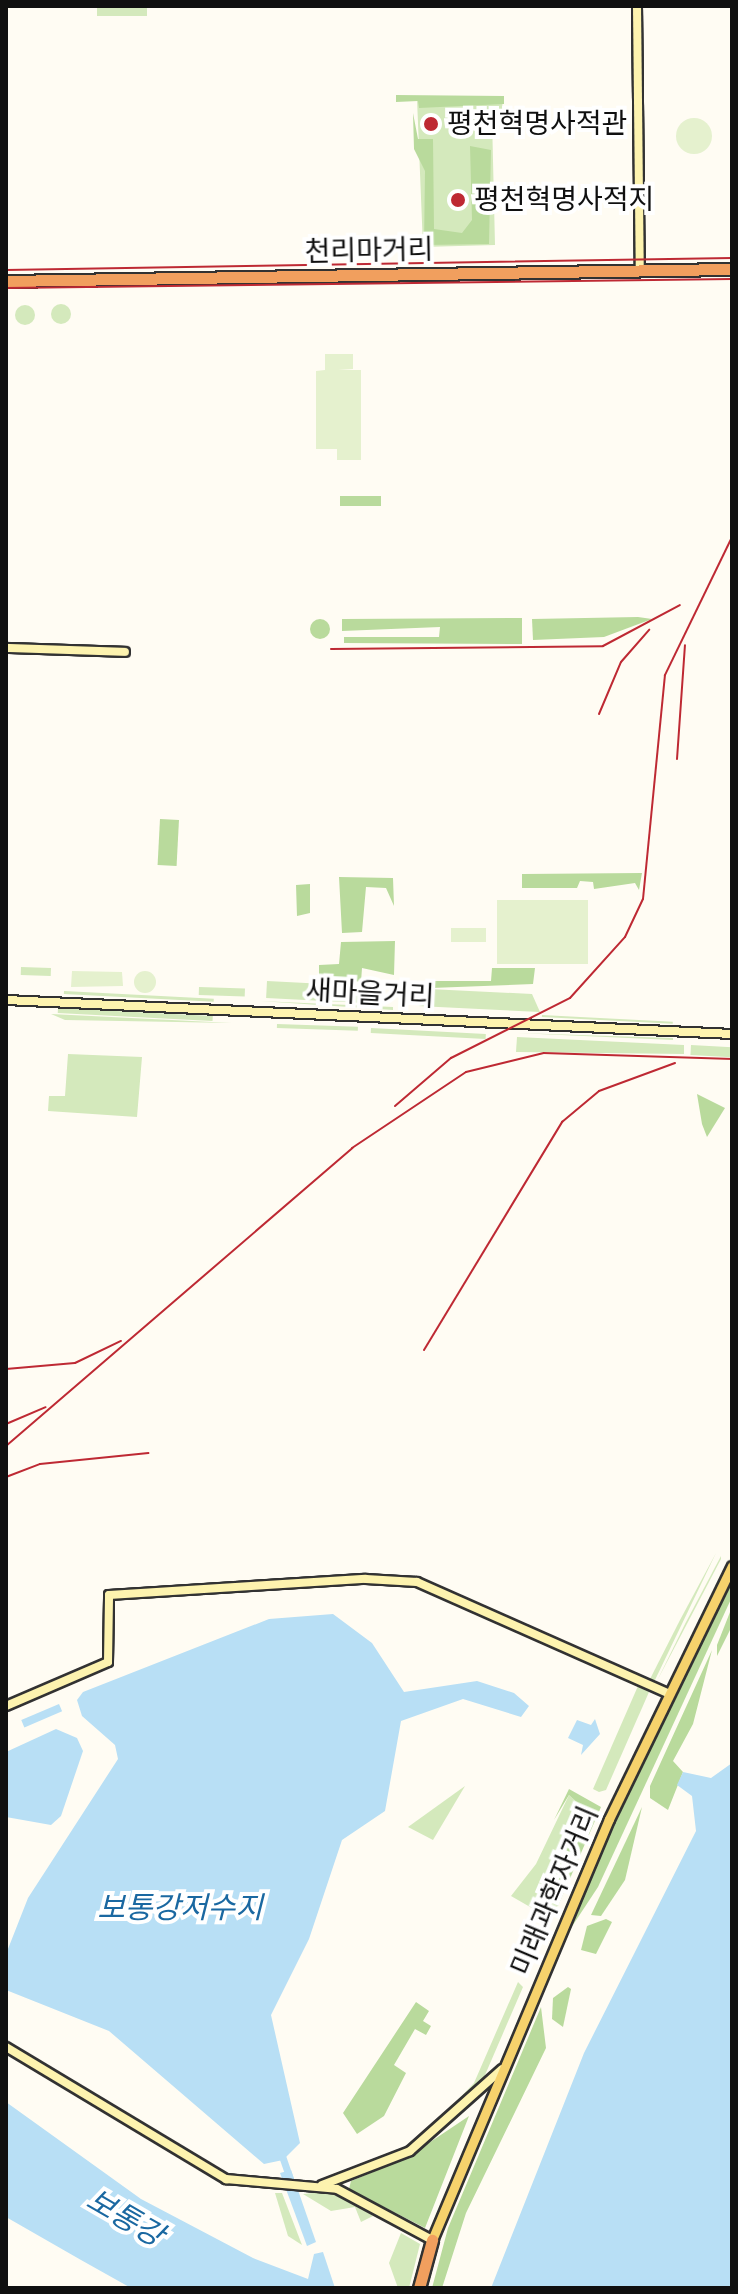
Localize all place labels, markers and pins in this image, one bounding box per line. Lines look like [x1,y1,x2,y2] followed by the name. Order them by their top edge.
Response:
[447,107,627,141] place label: 평천혁명사적관
[422,115,440,133] marker: 평천혁명사적관
[474,183,654,217] place label: 평천혁명사적지
[449,191,467,209] marker: 평천혁명사적지

